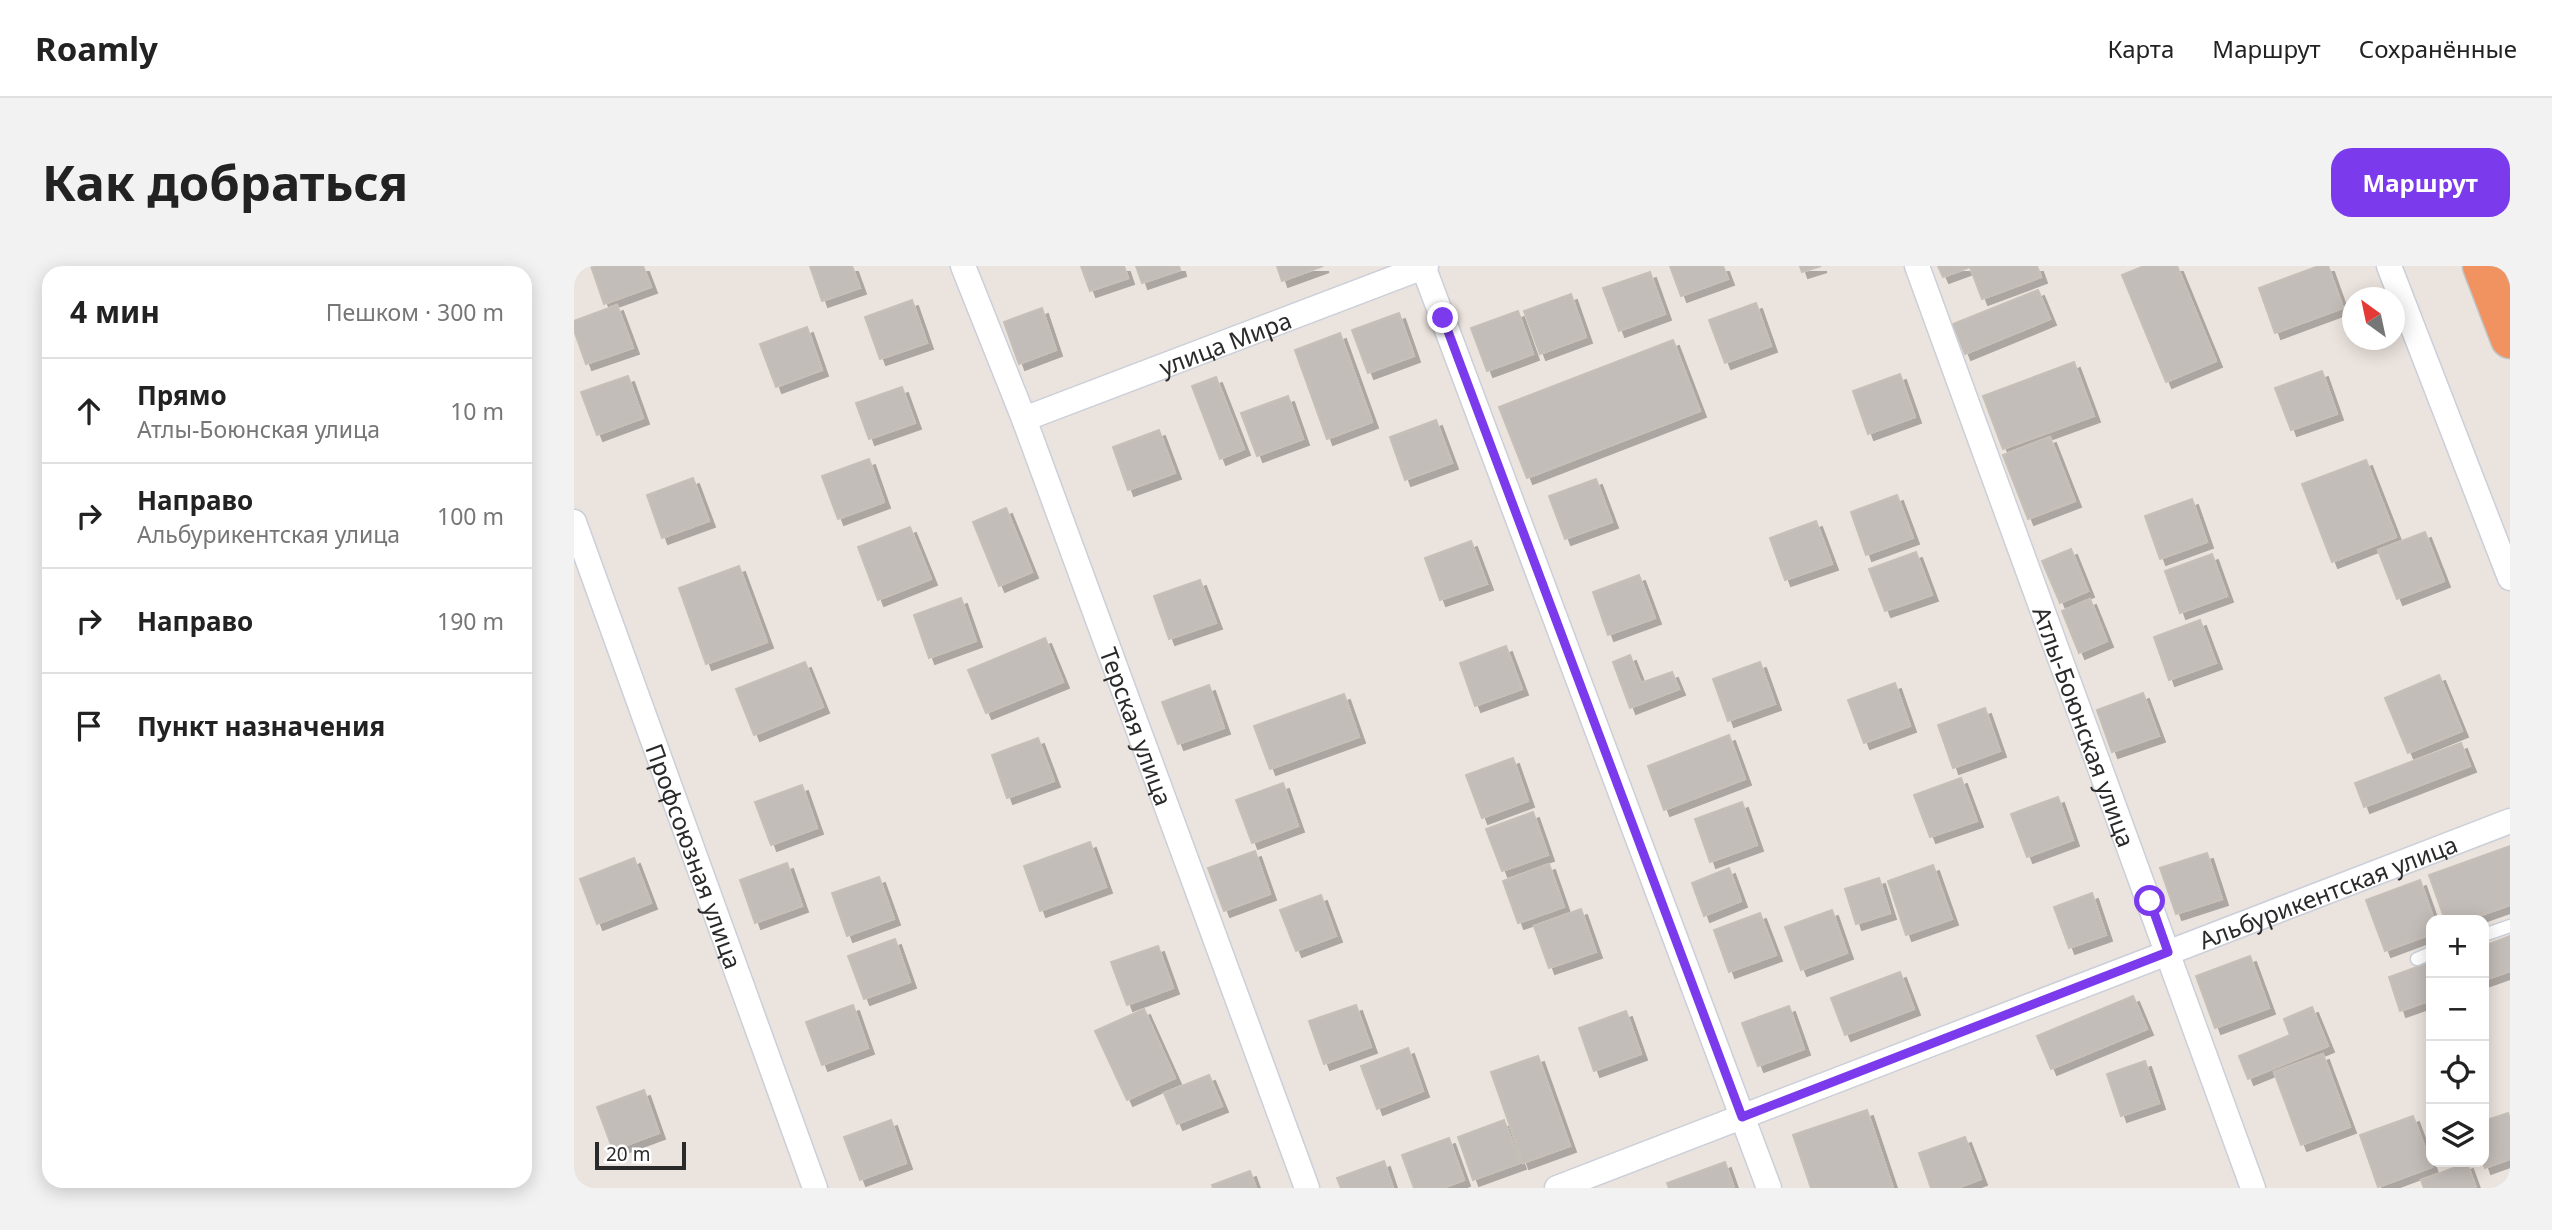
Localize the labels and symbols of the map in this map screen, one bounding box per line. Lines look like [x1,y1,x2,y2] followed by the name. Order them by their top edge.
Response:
[2342,287,2405,350] north arrow
[1154,302,1296,383] street label: улица Мира
[1427,302,1458,333] route end
[2026,602,2144,851] street label: Атлы-Боюнская улица
[1093,643,1181,810] street label: Терская улица
[639,739,751,973] street label: Профсоюзная улица
[2194,826,2462,956] street label: Альбурикентская улица
[2134,885,2165,916] route start
[595,1139,686,1171] scale bar

